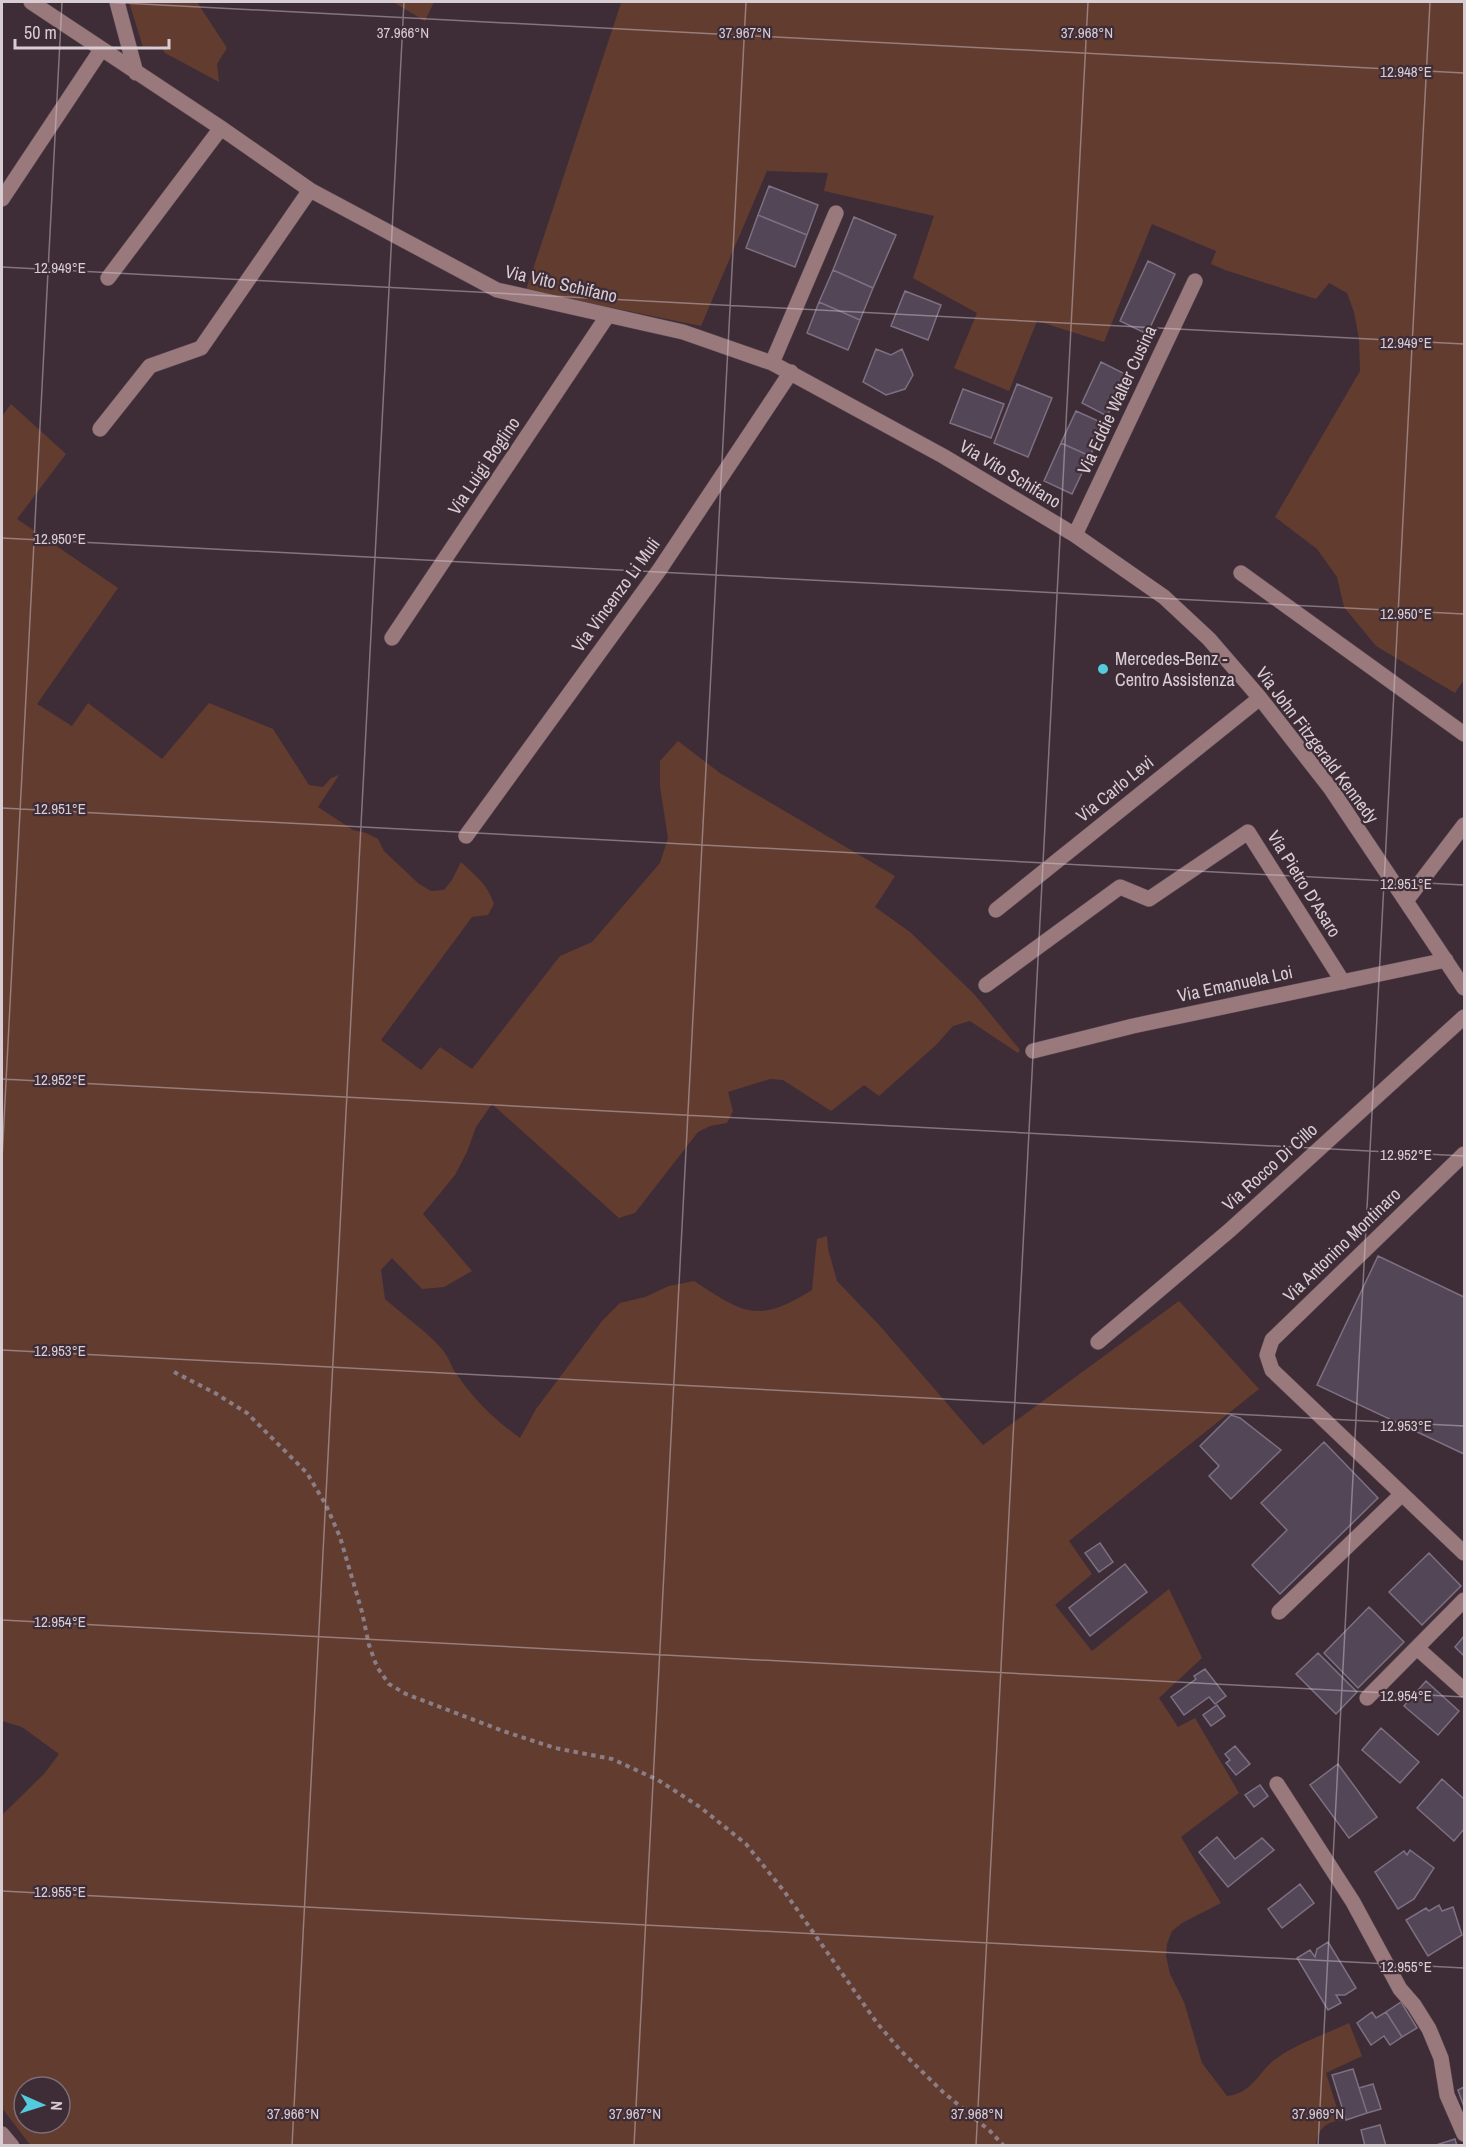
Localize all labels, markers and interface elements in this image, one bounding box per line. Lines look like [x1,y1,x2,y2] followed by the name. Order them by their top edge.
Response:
[15,12,170,50] scale bar
[24,20,57,45] text: 50 m
[377,22,429,43] text: 37.966°N
[719,22,771,43] text: 37.967°N
[1061,22,1113,43] text: 37.968°N
[1380,61,1432,82] text: 12.948°E
[34,257,86,278] text: 12.949°E
[503,258,620,309] street label: Via Vito Schifano
[1071,321,1162,478] street label: Via Eddie Walter Cusina
[1380,332,1432,353] text: 12.949°E
[442,412,526,520] street label: Via Luigi Boglino
[955,433,1066,514] street label: Via Vito Schifano
[34,528,86,549] text: 12.950°E
[566,532,666,657] street label: Via Vincenzo Li Muli
[1380,603,1432,624] text: 12.950°E
[1115,646,1235,692] place label: Mercedes-Benz - Centro Assistenza
[1250,661,1385,829] street label: Via John Fitzgerald Kennedy
[1096,662,1110,676] marker: Mercedes-Benz - Centro Assistenza
[1071,750,1159,828] street label: Via Carlo Levi
[34,798,86,819] text: 12.951°E
[1262,826,1347,942] street label: Via Pietro D'Asaro
[1380,873,1432,894] text: 12.951°E
[1175,959,1295,1008] street label: Via Emanuela Loi
[34,1069,86,1090] text: 12.952°E
[1217,1117,1323,1216] street label: Via Rocco Di Cillo
[1380,1144,1432,1165] text: 12.952°E
[1277,1182,1406,1307] street label: Via Antonino Montinaro
[34,1340,86,1361] text: 12.953°E
[1380,1415,1432,1436] text: 12.953°E
[34,1611,86,1632] text: 12.954°E
[1380,1685,1432,1706] text: 12.954°E
[34,1881,86,1902] text: 12.955°E
[1380,1956,1432,1977] text: 12.955°E
[12,2075,72,2135] north arrow
[46,2100,68,2111] text: N
[267,2103,319,2124] text: 37.966°N
[609,2103,661,2124] text: 37.967°N
[951,2103,1003,2124] text: 37.968°N
[1292,2103,1344,2124] text: 37.969°N

